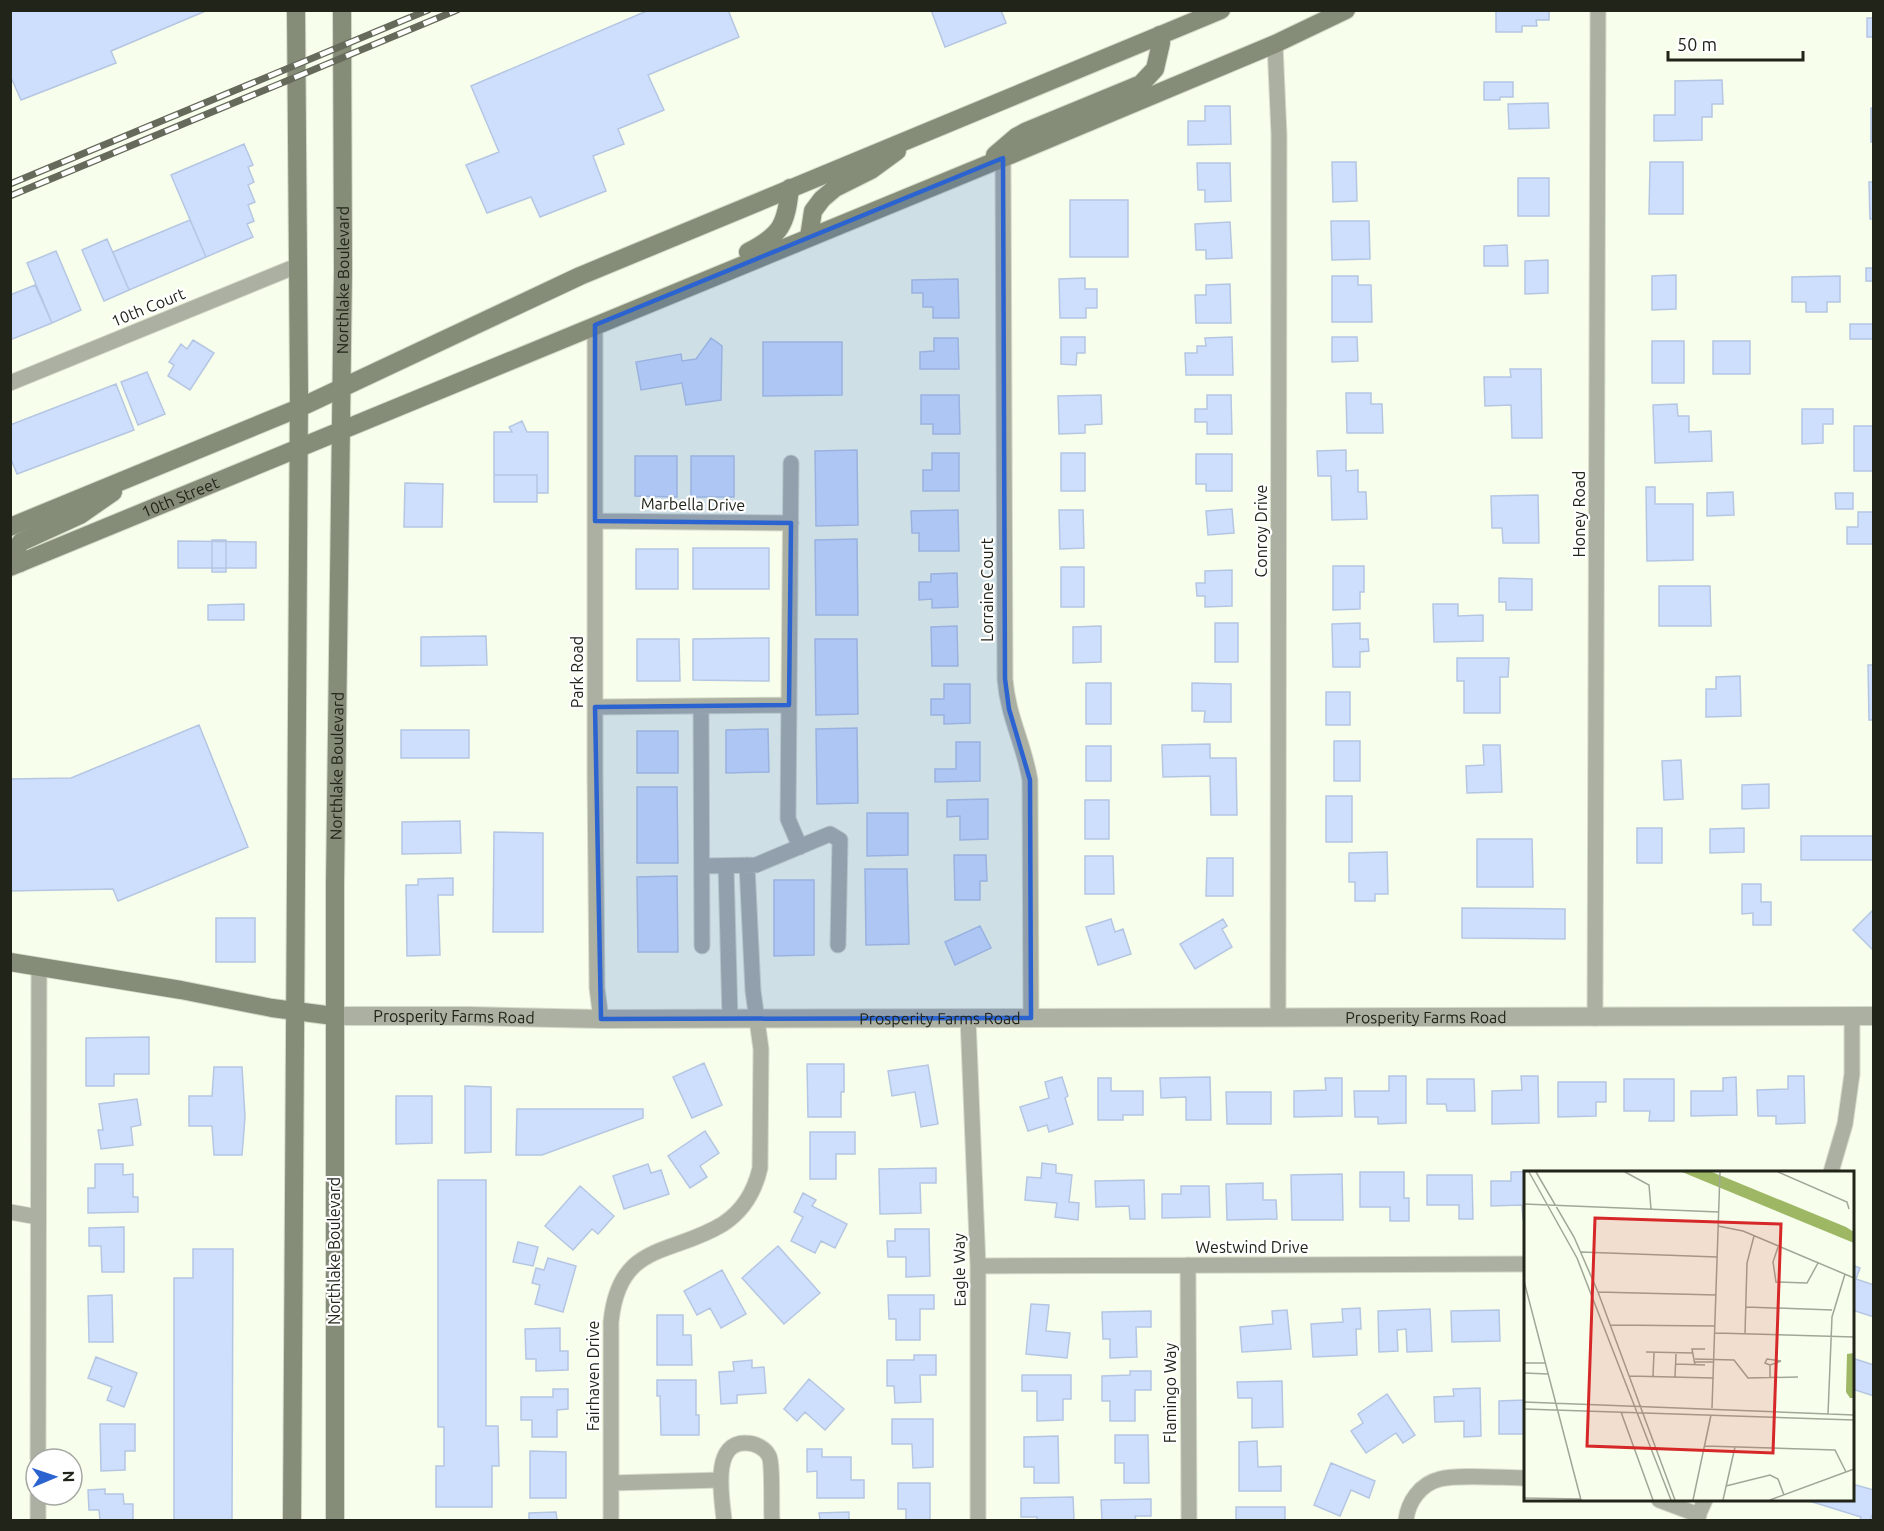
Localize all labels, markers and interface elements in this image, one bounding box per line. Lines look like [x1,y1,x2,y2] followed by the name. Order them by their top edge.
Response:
[1668,24,1803,62] scale bar
[1677,34,1717,54] text: 50 m
[333,206,352,354] street label: Northlake Boulevard
[109,284,188,330] street label: 10th Court
[1570,471,1588,557] street label: Honey Road
[139,473,222,521] street label: 10th Street
[1252,485,1270,577] street label: Conroy Drive
[641,494,745,514] street label: Marbella Drive
[978,537,996,642] street label: Lorraine Court
[568,636,586,708] street label: Park Road
[327,692,347,840] street label: Northlake Boulevard
[373,1007,535,1026] street label: Prosperity Farms Road
[1345,1008,1507,1026] street label: Prosperity Farms Road
[859,1009,1021,1027] street label: Prosperity Farms Road
[1524,1171,1854,1501] inset map
[325,1177,343,1325] street label: Northlake Boulevard
[949,1233,969,1307] street label: Eagle Way
[1196,1238,1308,1256] street label: Westwind Drive
[584,1321,602,1431] street label: Fairhaven Drive
[1161,1343,1179,1443] street label: Flamingo Way
[24,1447,84,1507] north arrow
[60,1470,78,1483] text: N

